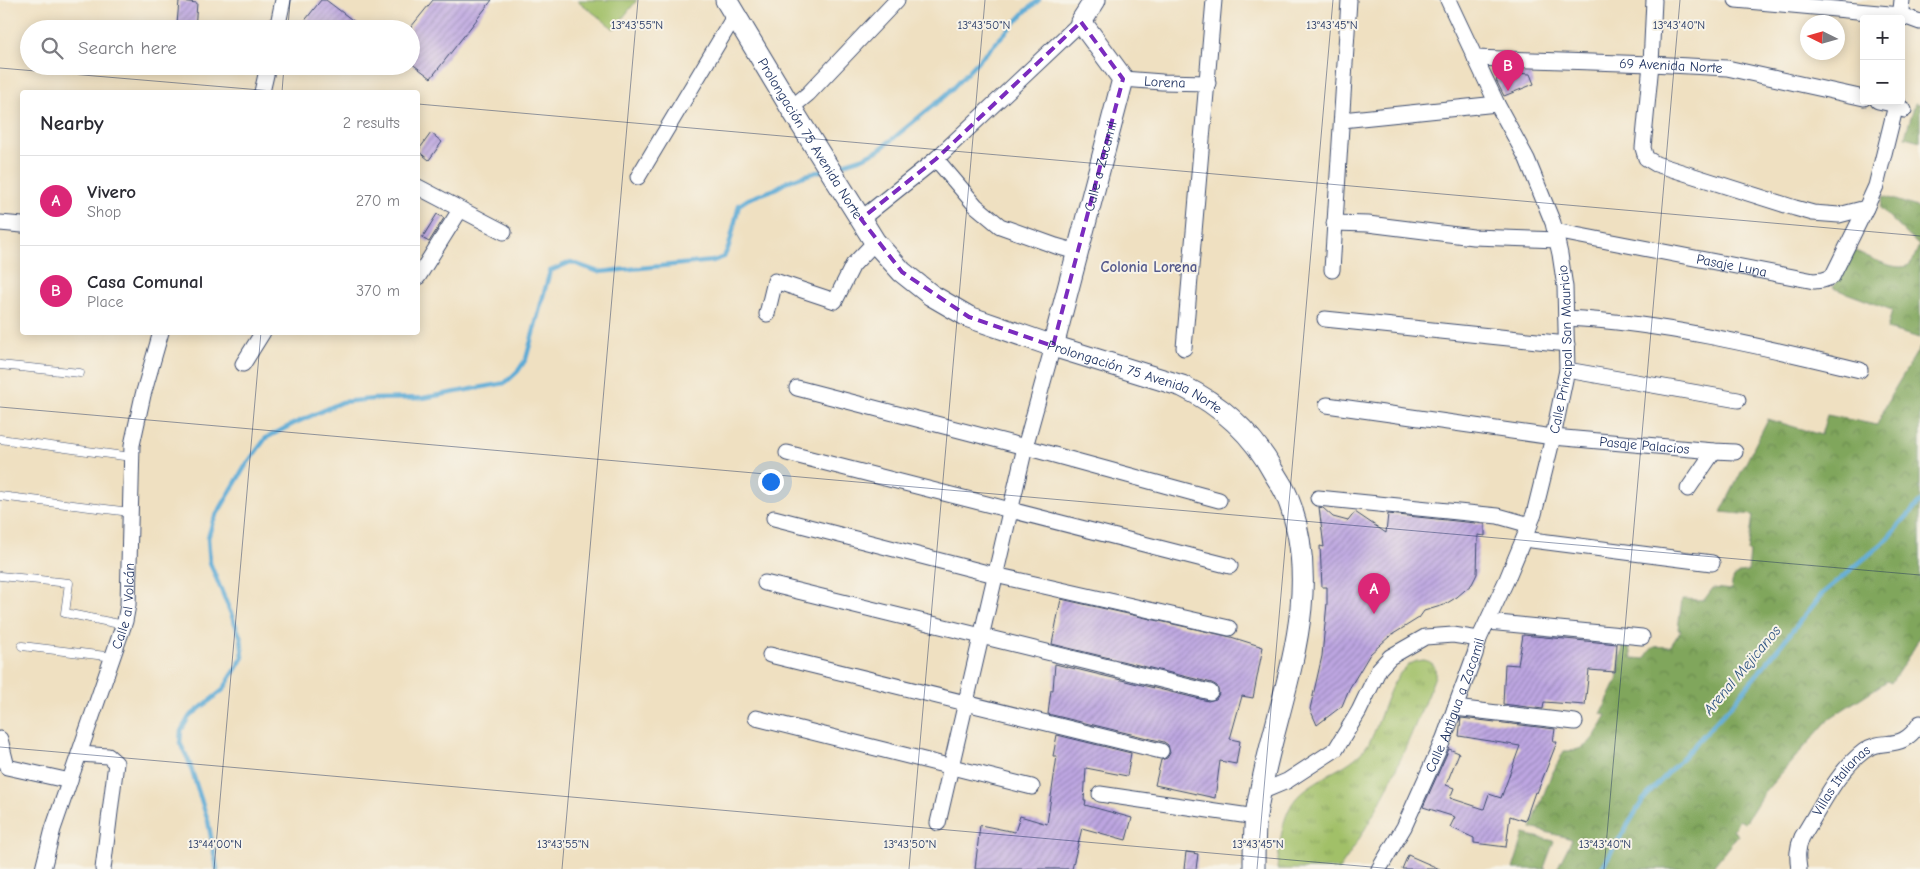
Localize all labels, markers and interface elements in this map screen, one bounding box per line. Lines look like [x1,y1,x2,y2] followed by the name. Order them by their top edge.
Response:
[1800,15,1845,60] north arrow
[1860,15,1905,105] map controls
[1860,15,1905,60] button: +
[611,18,663,32] text: 13°43'55"N
[957,18,1011,32] text: 13°43'50"N
[1306,18,1358,32] text: 13°43'45"N
[1653,18,1705,32] text: 13°43'40"N
[20,20,420,75] search box
[38,34,66,62] icon: search
[78,37,177,59] text: Search here
[1492,50,1524,91] pin: B
[1619,54,1723,76] street label: 69 Avenida Norte
[754,55,867,222] street label: Prolongación 75 Avenida Norte
[1860,60,1905,105] button: −
[1144,72,1186,91] street label: Lorena
[40,111,104,135] text: Nearby
[343,114,400,132] text: 2 results
[1080,119,1120,213] street label: Calle a Zacamil
[87,181,136,203] text: Vivero
[52,192,60,210] text: A
[356,192,400,210] text: 270 m
[87,203,121,221] text: Shop
[1695,250,1768,280] street label: Pasaje Luna
[1101,258,1198,276] district label: Colonia Lorena
[1545,264,1575,435] street label: Calle Principal San Mauricio
[87,271,203,293] text: Casa Comunal
[51,282,61,300] text: B
[356,282,400,300] text: 370 m
[87,293,123,311] text: Place
[1045,336,1226,417] street label: Prolongación 75 Avenida Norte
[1599,433,1690,457] street label: Pasaje Palacios
[758,469,784,495] your location
[107,563,138,651] street label: Calle al Volcán
[1358,573,1390,614] pin: A
[1699,621,1785,719] water label: Arenal Mejicanos
[1421,636,1487,775] street label: Calle Antigua a Zacamil
[1808,741,1873,818] street label: Villas Italianas
[188,837,242,851] text: 13°44'00"N
[537,837,589,851] text: 13°43'55"N
[883,837,937,851] text: 13°43'50"N
[1232,837,1284,851] text: 13°43'45"N
[1579,837,1631,851] text: 13°43'40"N

